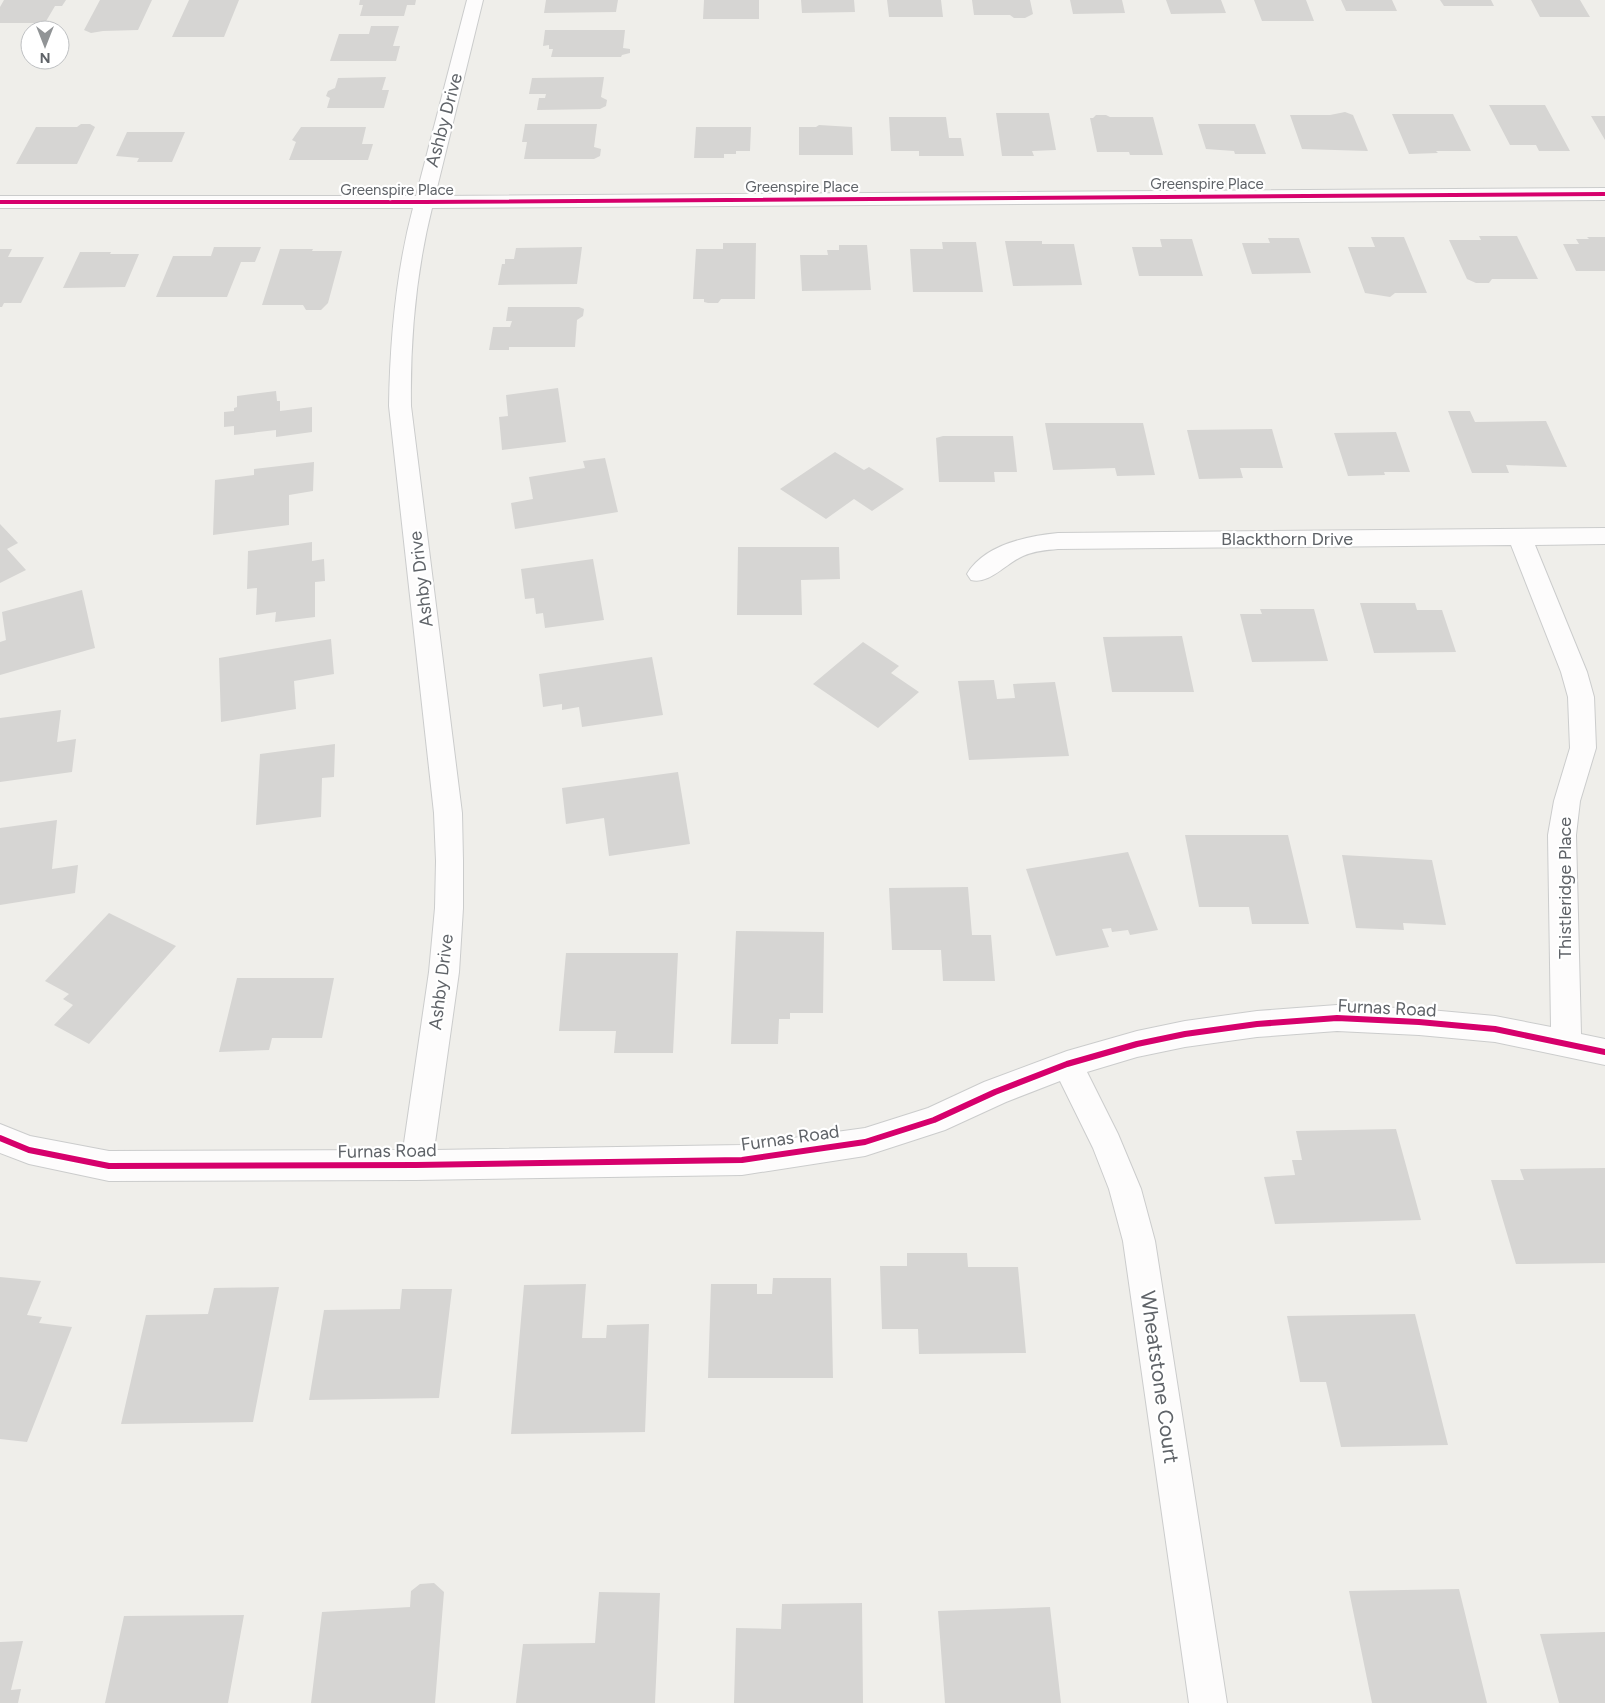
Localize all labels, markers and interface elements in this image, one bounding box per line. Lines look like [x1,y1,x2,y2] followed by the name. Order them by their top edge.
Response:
[20,20,70,70] north arrow
[40,49,50,66] text: N
[421,70,467,169] street label: Ashby Drive
[1150,175,1264,193] street label: Greenspire Place
[745,178,859,196] street label: Greenspire Place
[340,181,454,199] street label: Greenspire Place
[1221,528,1353,550] street label: Blackthorn Drive
[404,530,438,628] street label: Ashby Drive
[1554,817,1576,959] street label: Thistleridge Place
[424,933,458,1031] street label: Ashby Drive
[1337,994,1437,1022] street label: Furnas Road
[739,1120,841,1156] street label: Furnas Road
[337,1139,437,1163] street label: Furnas Road
[1135,1289,1185,1465] street label: Wheatstone Court

